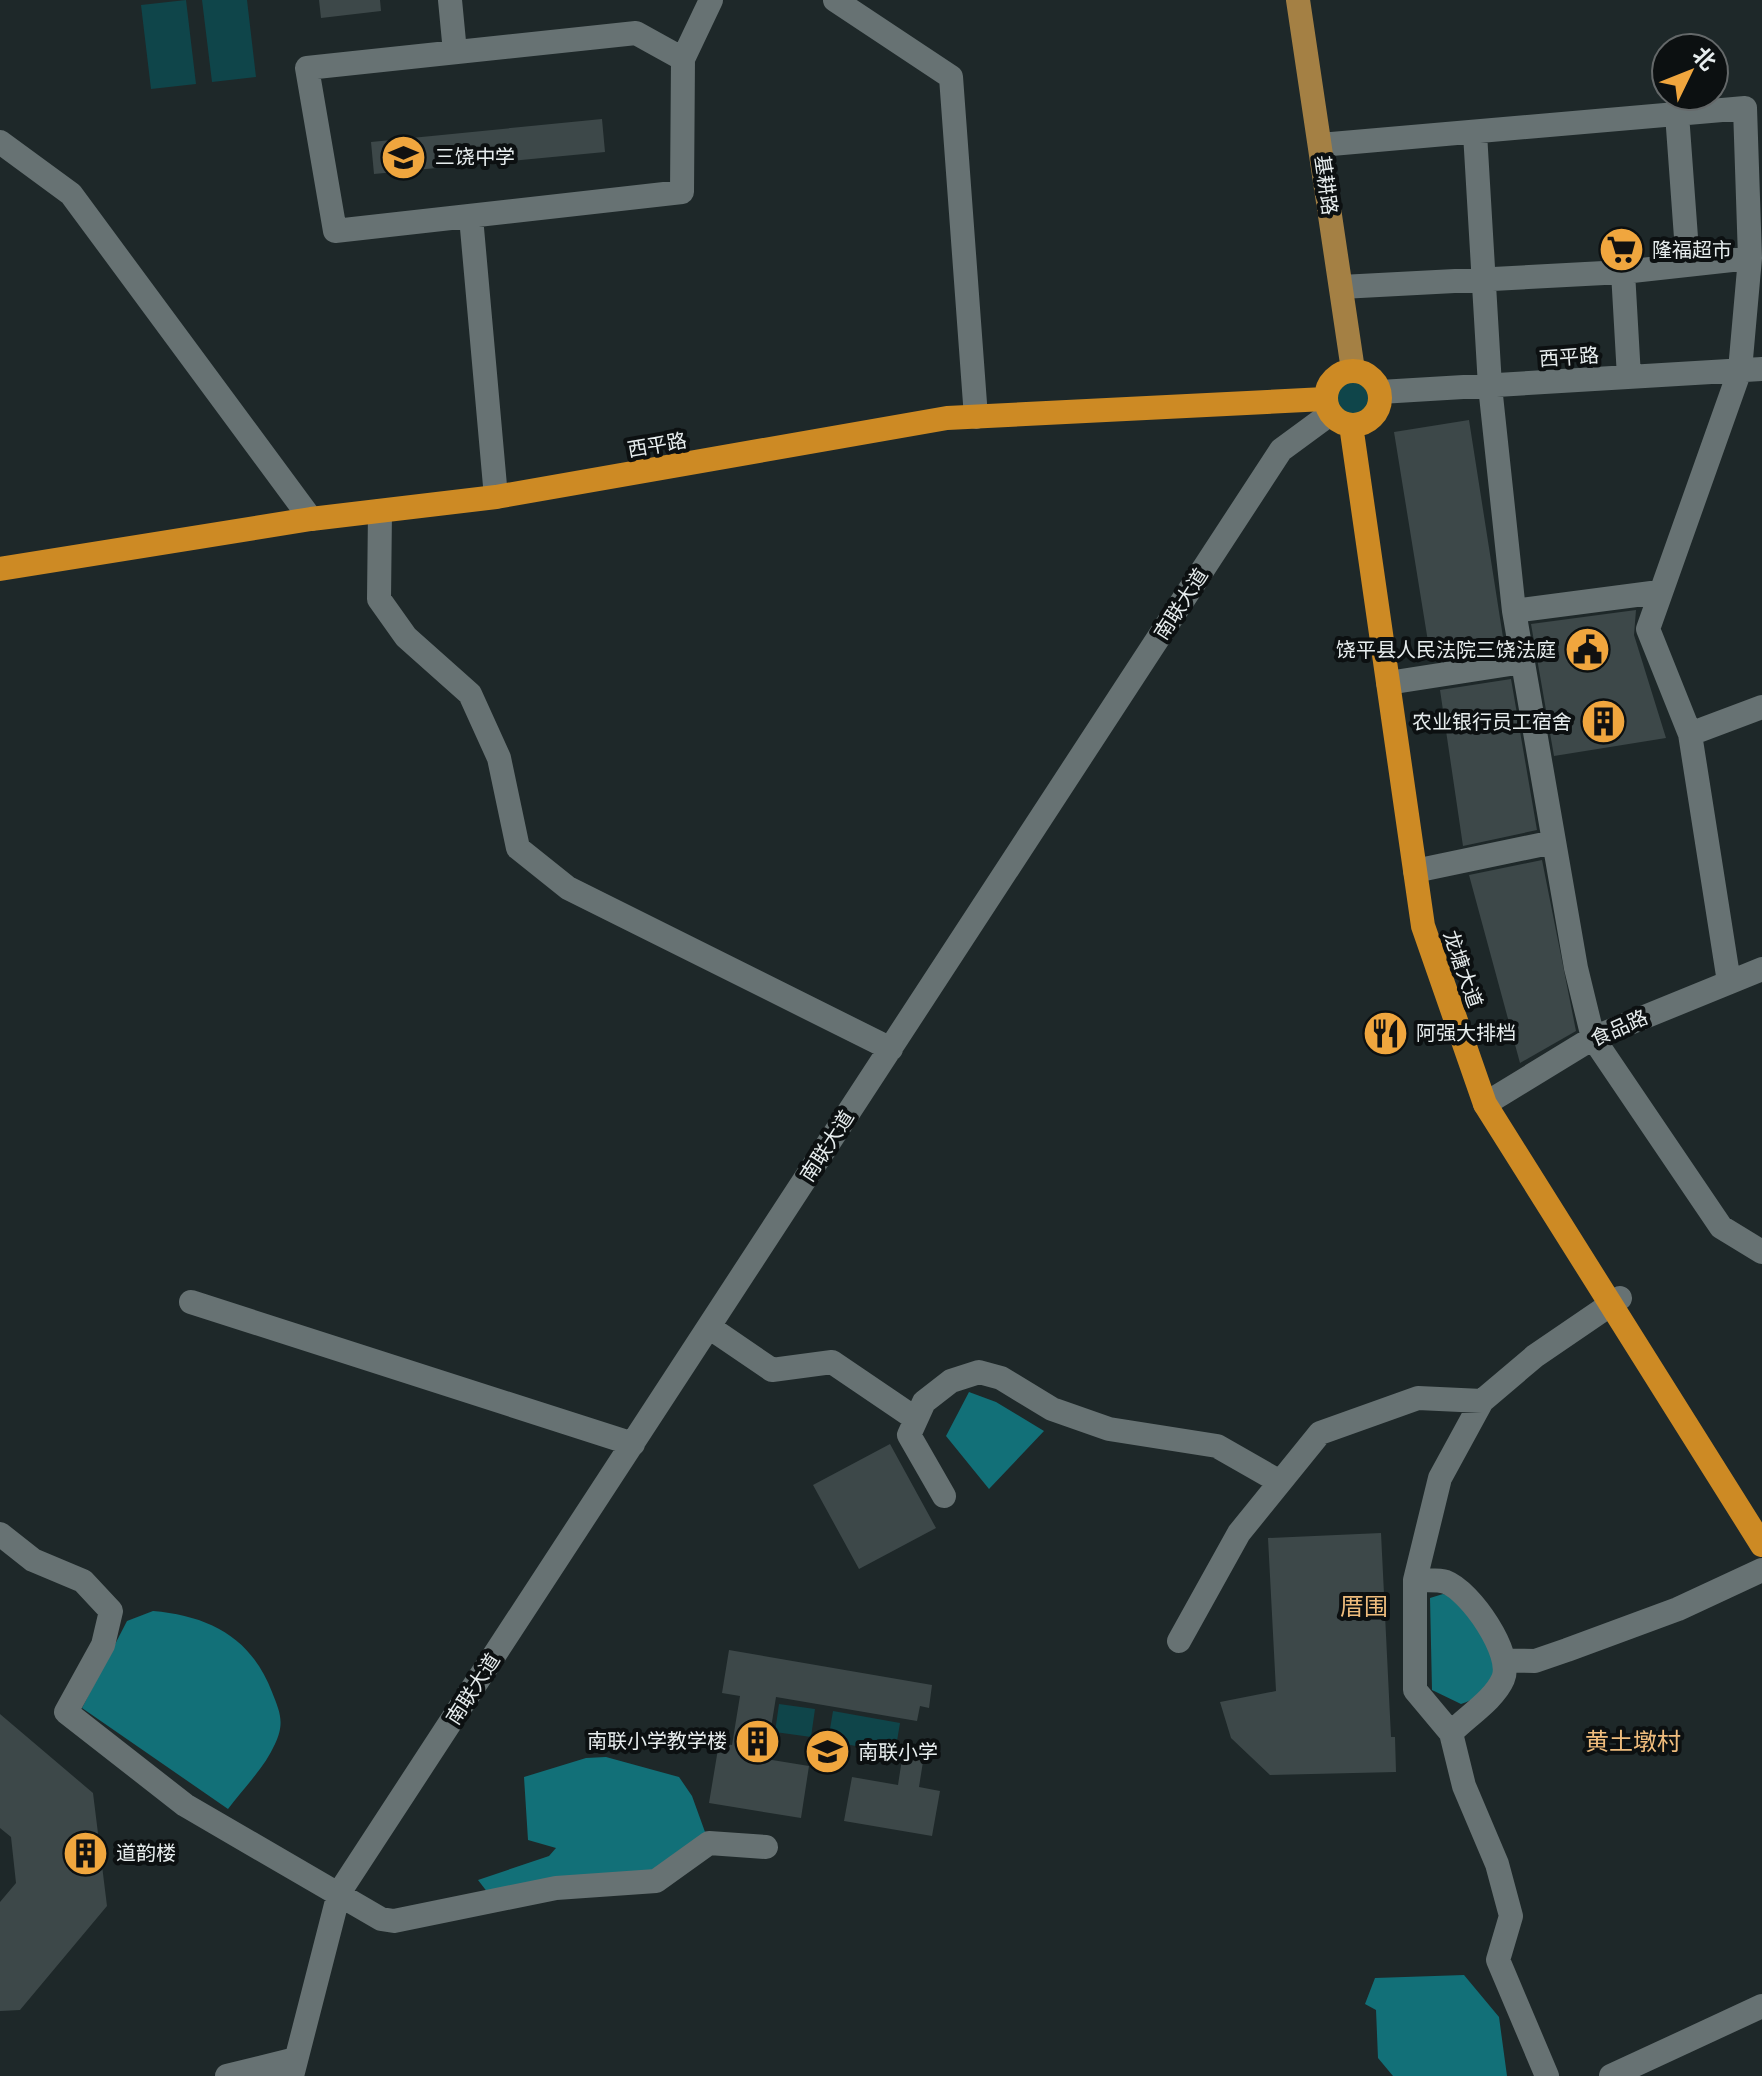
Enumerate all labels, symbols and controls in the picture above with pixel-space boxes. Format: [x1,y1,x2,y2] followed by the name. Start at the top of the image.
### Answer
[1650,32,1730,112] north arrow
[1686,41,1722,77] text: 北
[380,133,428,181] school or university icon: 三饶中学
[435,144,515,170] place label: 三饶中学
[1309,153,1343,217] street label: 基耕路
[1597,226,1645,274] supermarket icon: 隆福超市
[1652,237,1732,263] place label: 隆福超市
[1538,342,1600,372] street label: 西平路
[625,427,689,463] street label: 西平路
[1148,563,1214,645] street label: 南联大道
[1563,626,1611,674] public building icon: 饶平县人民法院三饶法庭
[1336,637,1556,663] place label: 饶平县人民法院三饶法庭
[1579,698,1627,746] building icon: 农业银行员工宿舍
[1412,709,1572,735] place label: 农业银行员工宿舍
[1438,927,1488,1011] street label: 龙塘大道
[1586,1004,1652,1052] street label: 食品路
[1361,1009,1409,1057] restaurant icon: 阿强大排档
[1416,1020,1516,1046] place label: 阿强大排档
[794,1105,860,1187] street label: 南联大道
[1340,1591,1388,1622] district label: 厝围
[440,1648,506,1730] street label: 南联大道
[734,1717,782,1765] building icon: 南联小学教学楼
[1585,1726,1681,1757] district label: 黄土墩村
[587,1728,727,1754] place label: 南联小学教学楼
[803,1728,851,1776] school or university icon: 南联小学
[858,1739,938,1765] place label: 南联小学
[61,1829,109,1877] building icon: 道韵楼
[116,1840,176,1866] place label: 道韵楼

